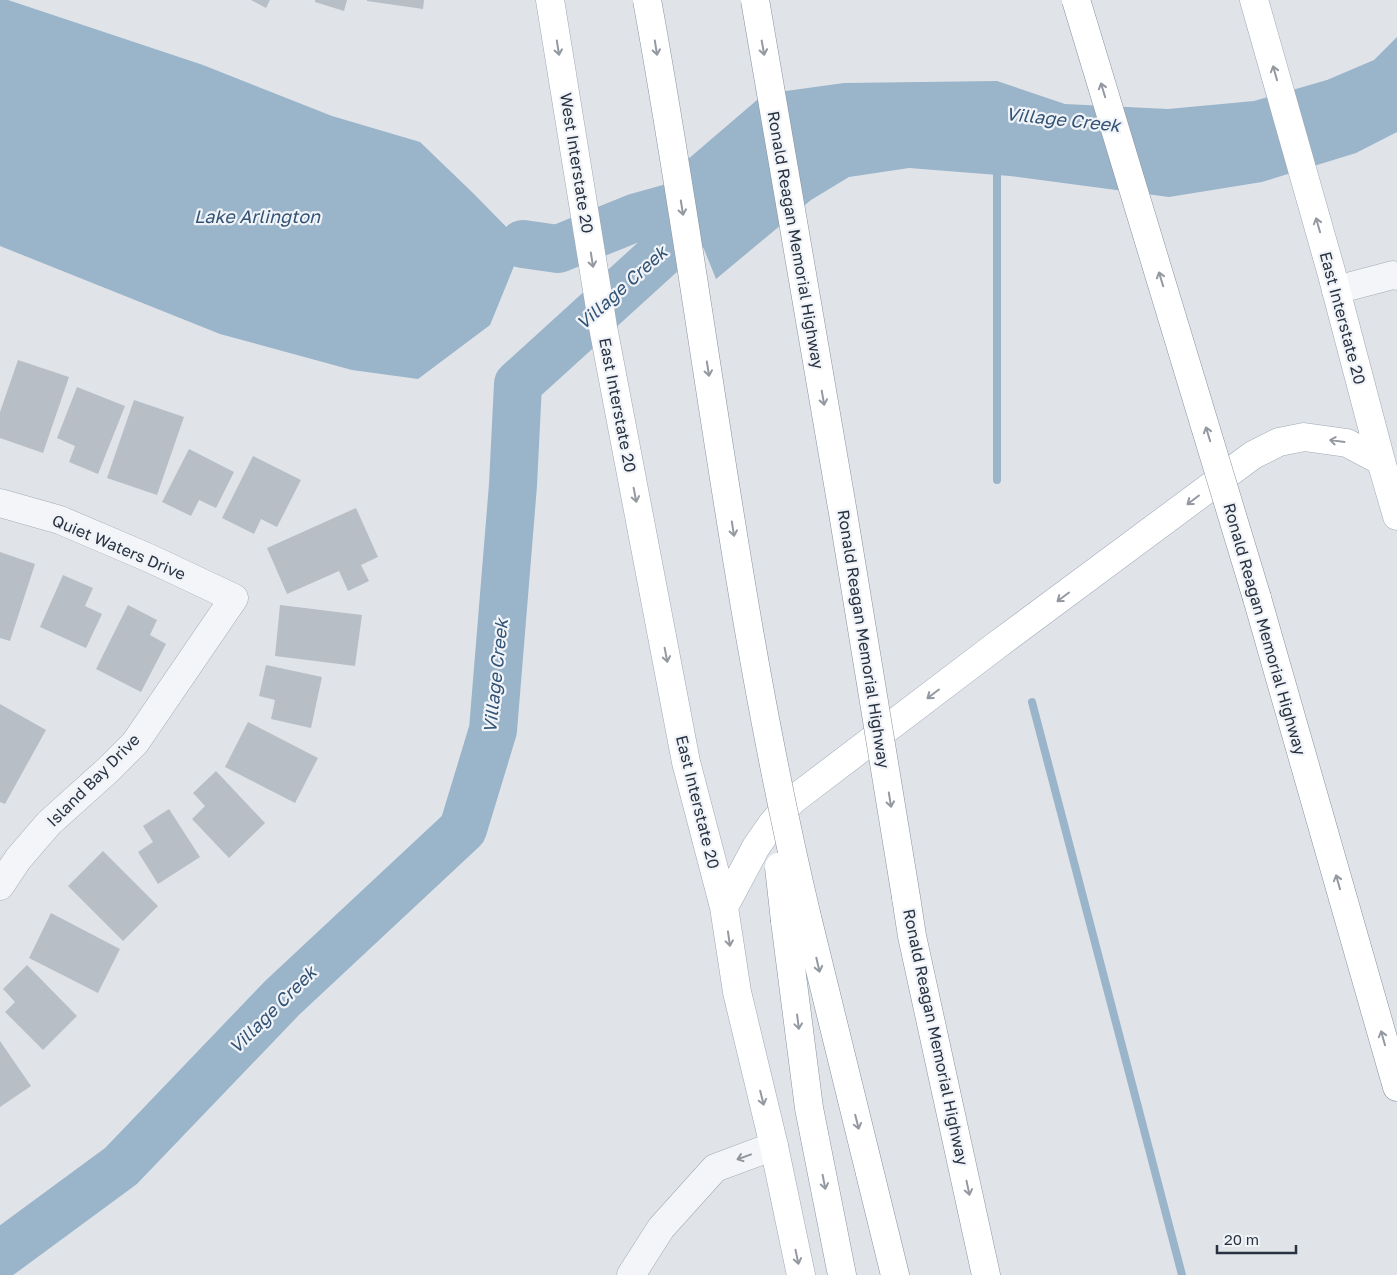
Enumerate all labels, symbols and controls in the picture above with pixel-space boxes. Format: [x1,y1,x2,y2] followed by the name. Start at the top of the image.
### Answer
[553,40,563,56] one-way arrow
[651,40,661,56] one-way arrow
[759,40,769,56] one-way arrow
[1269,66,1279,82] one-way arrow
[1098,82,1108,98] one-way arrow
[556,91,598,235] street label: West Interstate 20
[1005,102,1123,136] water label: Village Creek
[763,109,829,371] street label: Ronald Reagan Memorial Highway
[677,200,687,216] one-way arrow
[194,205,321,227] water label: Lake Arlington
[1313,217,1322,233] one-way arrow
[571,239,673,334] water label: Village Creek
[1316,249,1370,387] street label: East Interstate 20
[588,252,598,268] one-way arrow
[1155,271,1165,287] one-way arrow
[595,336,641,474] street label: East Interstate 20
[703,360,713,376] one-way arrow
[819,390,829,406] one-way arrow
[1202,427,1212,443] one-way arrow
[1329,436,1345,446] one-way arrow
[631,487,641,503] one-way arrow
[1187,494,1200,505] one-way arrow
[1219,501,1311,757] street label: Ronald Reagan Memorial Highway
[834,508,894,770] street label: Ronald Reagan Memorial Highway
[49,510,189,584] street label: Quiet Waters Drive
[728,521,738,537] one-way arrow
[1057,591,1070,602] one-way arrow
[478,616,512,734] water label: Village Creek
[661,646,671,662] one-way arrow
[926,689,940,699] one-way arrow
[42,729,144,831] street label: Island Bay Drive
[672,733,724,871] street label: East Interstate 20
[886,792,896,808] one-way arrow
[1333,874,1343,890] one-way arrow
[899,907,973,1167] street label: Ronald Reagan Memorial Highway
[724,931,734,947] one-way arrow
[814,956,823,972] one-way arrow
[224,960,322,1058] water label: Village Creek
[793,1013,803,1029] one-way arrow
[1377,1030,1387,1046] one-way arrow
[758,1090,767,1106] one-way arrow
[853,1114,863,1130] one-way arrow
[737,1153,752,1162] one-way arrow
[820,1174,829,1190] one-way arrow
[964,1180,973,1196] one-way arrow
[1217,1222,1296,1254] scale bar
[1224,1230,1259,1248] text: 20 m
[793,1249,802,1265] one-way arrow

